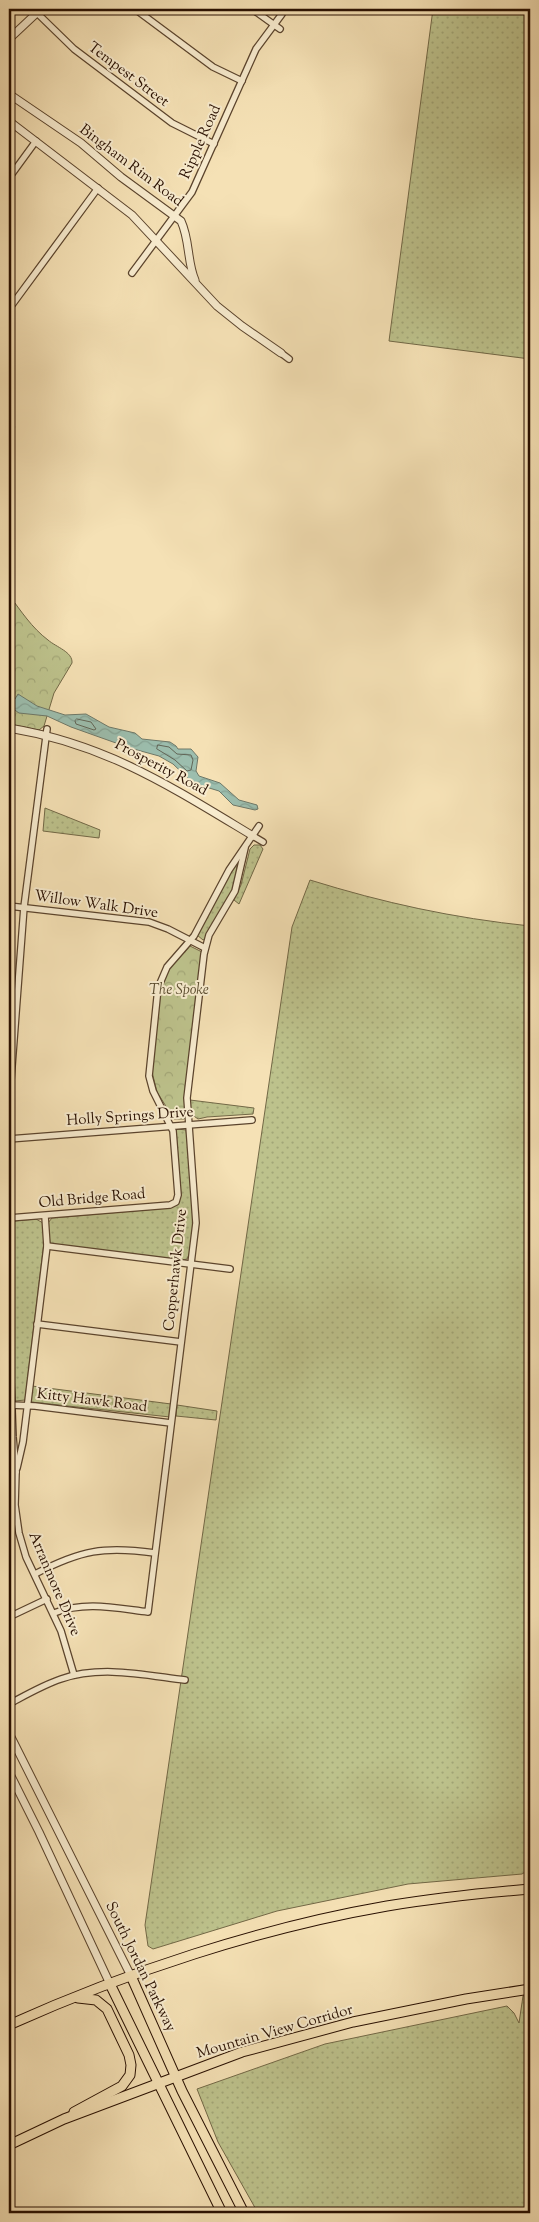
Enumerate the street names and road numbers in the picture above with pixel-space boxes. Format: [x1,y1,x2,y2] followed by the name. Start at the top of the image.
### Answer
[83,38,173,112] street label: Tempest Street
[175,101,227,183] street label: Ripple Road
[75,120,188,212] street label: Bingham Rim Road
[111,735,212,802] street label: Prosperity Road
[33,886,159,924] street label: Willow Walk Drive
[66,1102,194,1132] street label: Holly Springs Drive
[38,1184,147,1214] street label: Old Bridge Road
[159,1208,193,1332] street label: Copperhawk Drive
[36,1384,149,1418] street label: Kitty Hawk Road
[23,1529,85,1639] street label: Arranmore Drive
[99,1898,181,2036] street label: South Jordan Parkway
[194,2000,356,2064] street label: Mountain View Corridor

